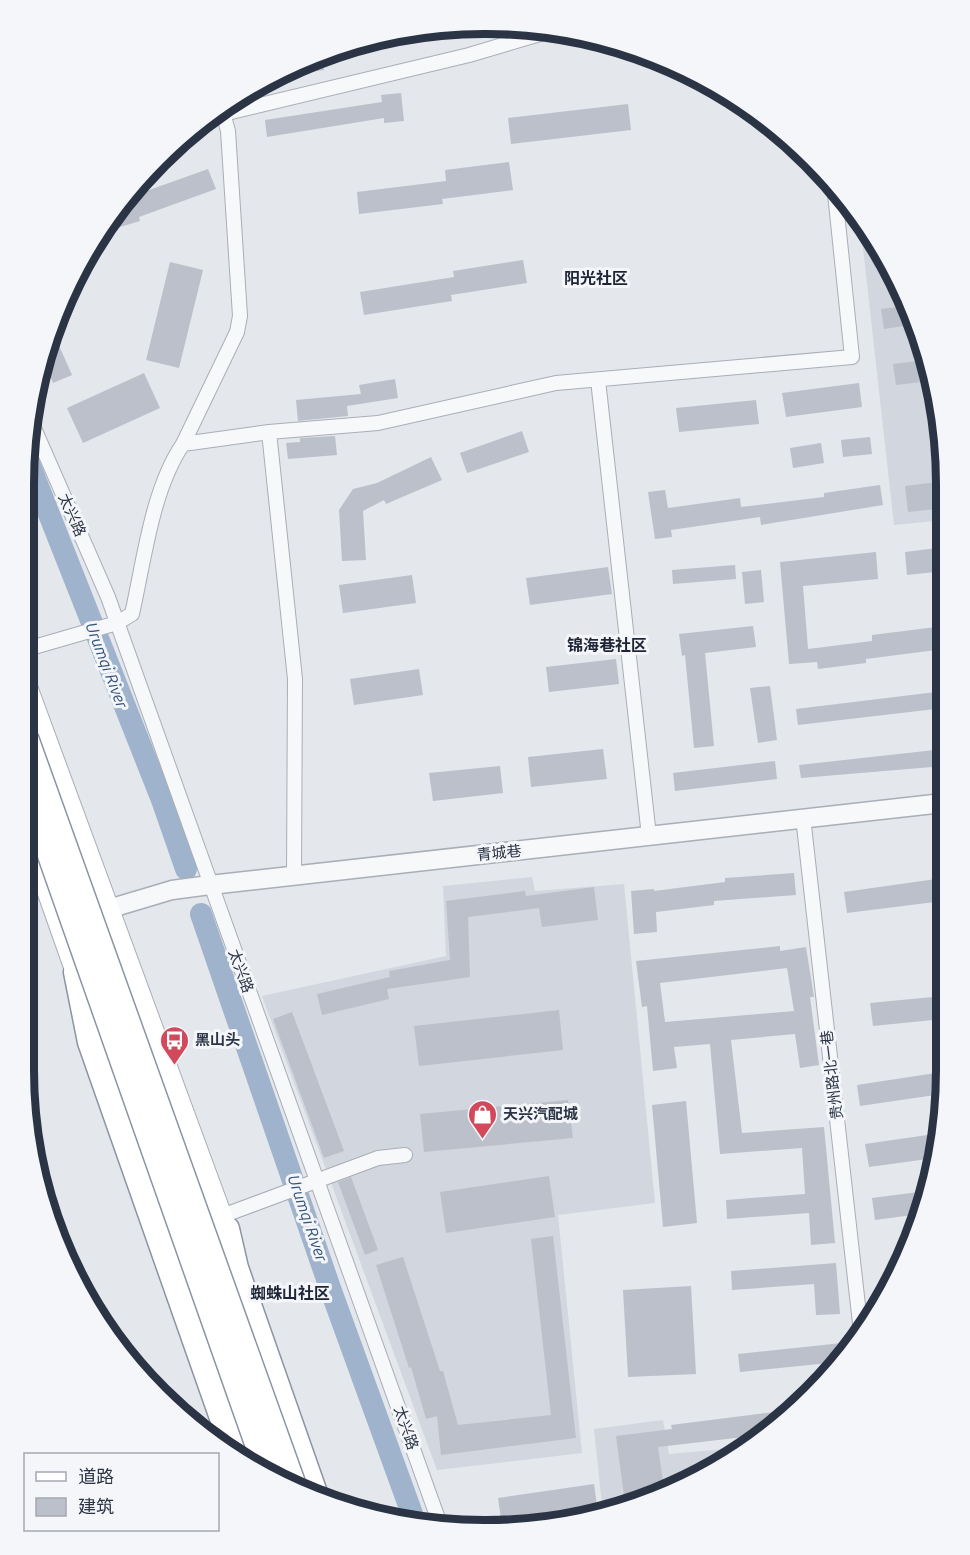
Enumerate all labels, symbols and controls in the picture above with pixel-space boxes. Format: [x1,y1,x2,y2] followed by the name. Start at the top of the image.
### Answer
[564,269,628,287] district label: 阳光社区
[56,491,89,539] street label: 太兴路
[82,619,132,711] water label: Urumqi River
[567,636,647,654] district label: 锦海巷社区
[476,842,522,863] street label: 青城巷
[226,947,257,995] street label: 太兴路
[158,1024,190,1066] bus stop icon: 黑山头
[818,1029,845,1121] street label: 贵州路北一巷
[195,1031,240,1048] place label: 黑山头
[466,1098,498,1140] shop icon: 天兴汽配城
[503,1105,578,1122] place label: 天兴汽配城
[285,1172,332,1265] water label: Urumqi River
[250,1284,330,1302] district label: 蜘蛛山社区
[391,1404,422,1452] street label: 太兴路
[24,1453,219,1531] legend
[78,1466,114,1486] text: 道路
[78,1496,114,1516] text: 建筑

